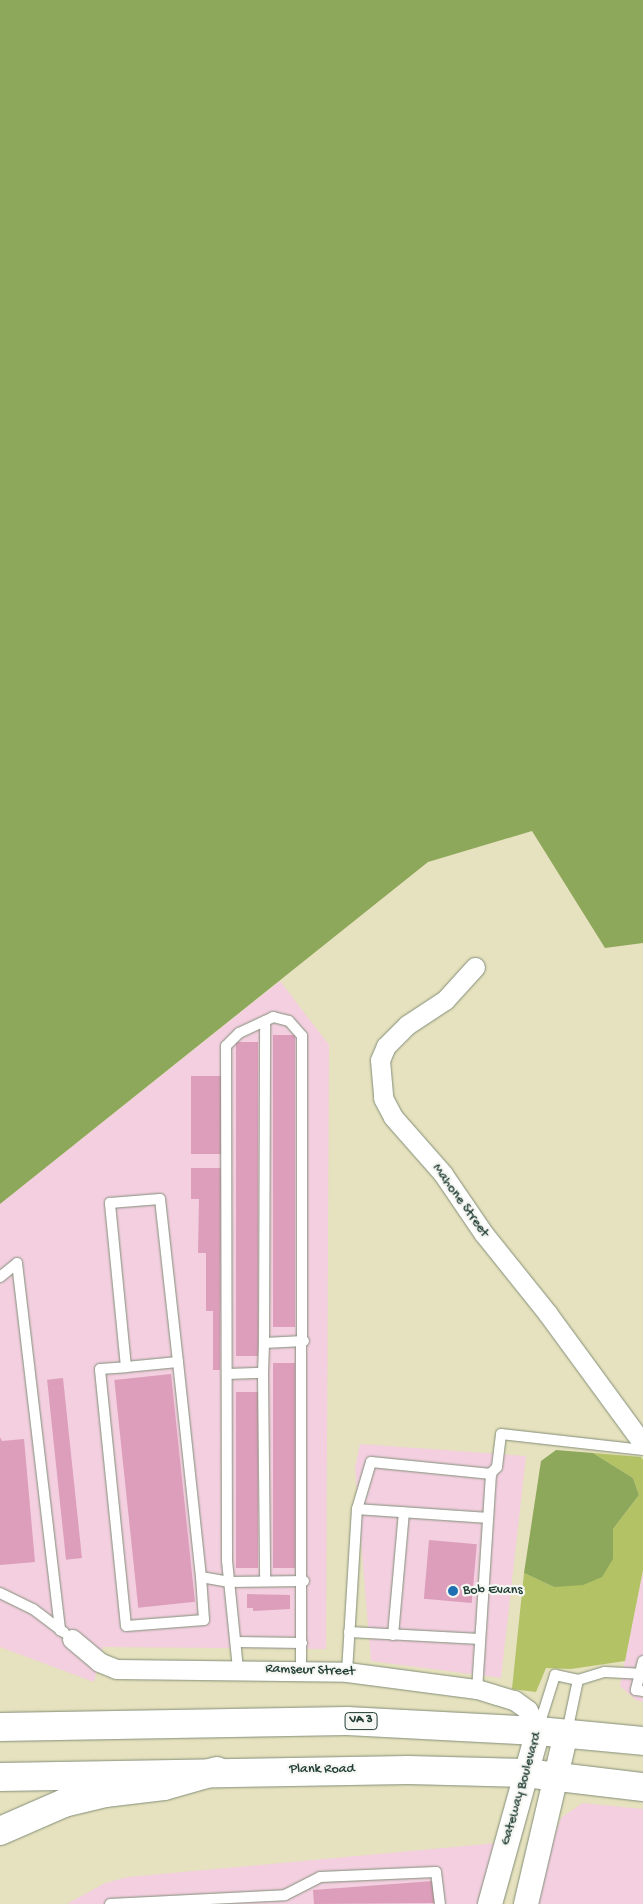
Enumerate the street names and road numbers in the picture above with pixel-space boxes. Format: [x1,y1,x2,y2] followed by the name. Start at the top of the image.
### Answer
[428,1161,492,1241] street label: Mahone Street
[265,1661,355,1681] street label: Ramseur Street
[344,1712,378,1730] road number: VA 3
[498,1731,546,1847] street label: Gateway Boulevard
[289,1762,355,1778] street label: Plank Road

